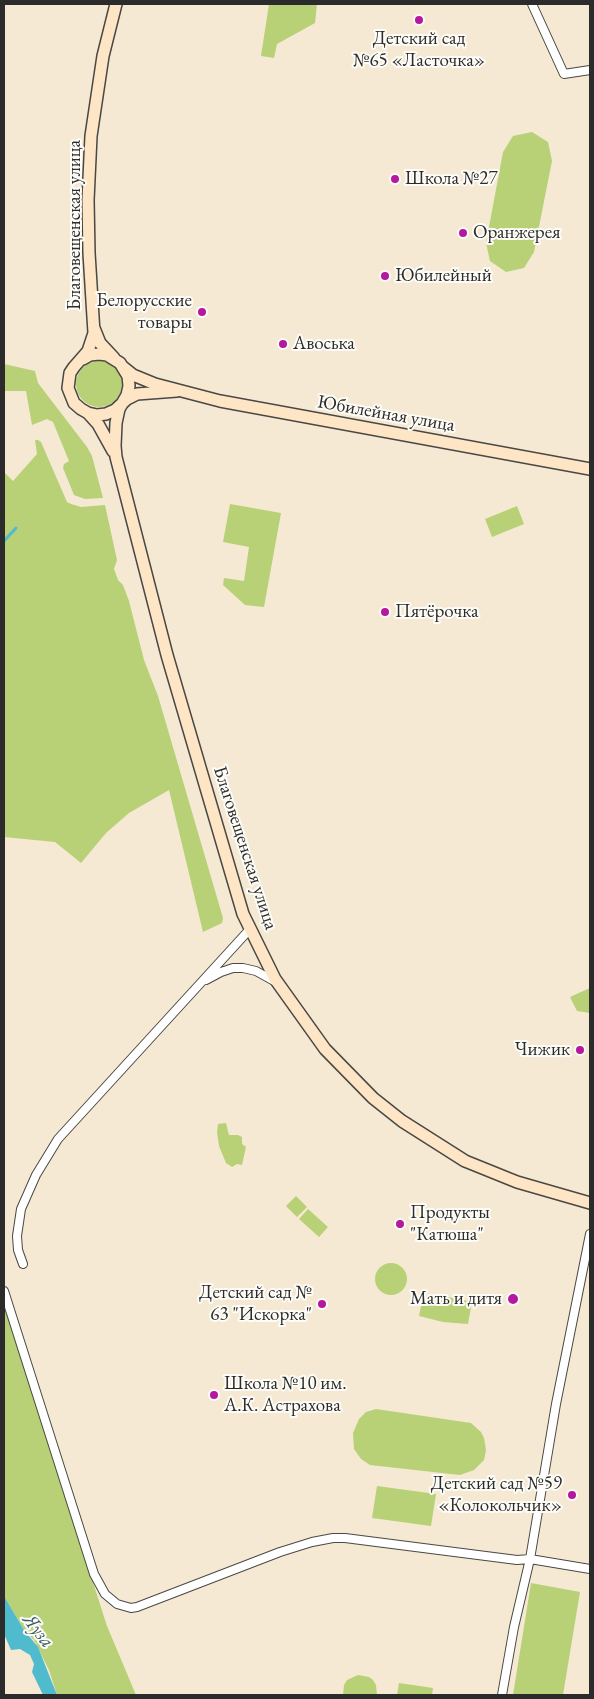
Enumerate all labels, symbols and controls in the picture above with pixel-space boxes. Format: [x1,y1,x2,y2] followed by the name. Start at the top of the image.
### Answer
[413,14,425,26] marker: Детский сад №65 «Ласточка»
[353,28,485,72] place label: Детский сад №65 «Ласточка»
[64,140,86,310] street label: Благовещенская улица
[405,168,498,190] place label: Школа №27
[389,173,401,185] marker: Школа №27
[473,222,561,244] place label: Оранжерея
[457,227,469,239] marker: Оранжерея
[395,265,492,287] place label: Юбилейный
[379,270,391,282] marker: Юбилейный
[96,290,192,334] place label: Белорусские товары
[196,306,208,318] marker: Белорусские товары
[293,333,355,355] place label: Авоська
[277,338,289,350] marker: Авоська
[315,391,457,437] street label: Юбилейная улица
[395,601,479,623] place label: Пятёрочка
[379,606,391,618] marker: Пятёрочка
[208,763,282,933] street label: Благовещенская улица
[515,1039,570,1061] place label: Чижик
[574,1044,586,1056] marker: Чижик
[410,1202,490,1246] place label: Продукты "Катюша"
[394,1218,406,1230] marker: Продукты "Катюша"
[199,1282,312,1326] place label: Детский сад № 63 "Искорка"
[410,1288,502,1310] place label: Мать и дитя
[506,1292,520,1306] marker: Мать и дитя
[316,1298,328,1310] marker: Детский сад № 63 "Искорка"
[224,1373,347,1417] place label: Школа №10 им. А.К. Астрахова
[208,1389,220,1401] marker: Школа №10 им. А.К. Астрахова
[431,1473,562,1517] place label: Детский сад №59 «Колокольчик»
[566,1489,578,1501] marker: Детский сад №59 «Колокольчик»
[17,1609,59,1653] water label: Яуза

